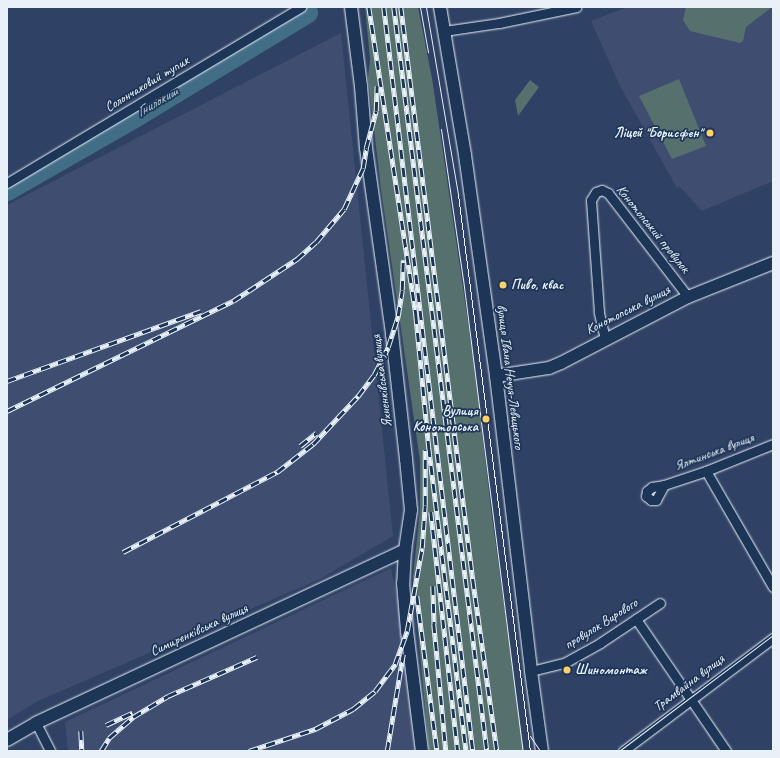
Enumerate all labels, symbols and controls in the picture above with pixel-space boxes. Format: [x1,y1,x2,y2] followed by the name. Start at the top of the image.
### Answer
[102,52,192,116] street label: Солончаковий тупик
[133,83,181,121] water label: Гнилокиш
[614,125,702,141] place label: Ліцей "Борисфен"
[705,128,715,138] marker: Ліцей "Борисфен"
[612,182,694,276] street label: Конотопський провулок
[511,277,563,293] place label: Пиво, квас
[498,280,508,290] marker: Пиво, квас
[583,281,673,339] street label: Конотопська вулиця
[493,303,527,451] street label: вулиця Івана Нечуя-Левицького
[368,333,396,429] street label: Яхненківська вулиця
[413,403,478,436] place label: Вулиця Конотопська
[481,414,491,424] marker: Вулиця Конотопська
[671,429,757,475] street label: Ялтинська вулиця
[561,595,641,653] street label: провулок Вирового
[147,600,251,660] street label: Симиренківська вулиця
[650,651,728,715] street label: Трамвайна вулиця
[575,662,647,678] place label: Шиномонтаж
[562,665,572,675] marker: Шиномонтаж

